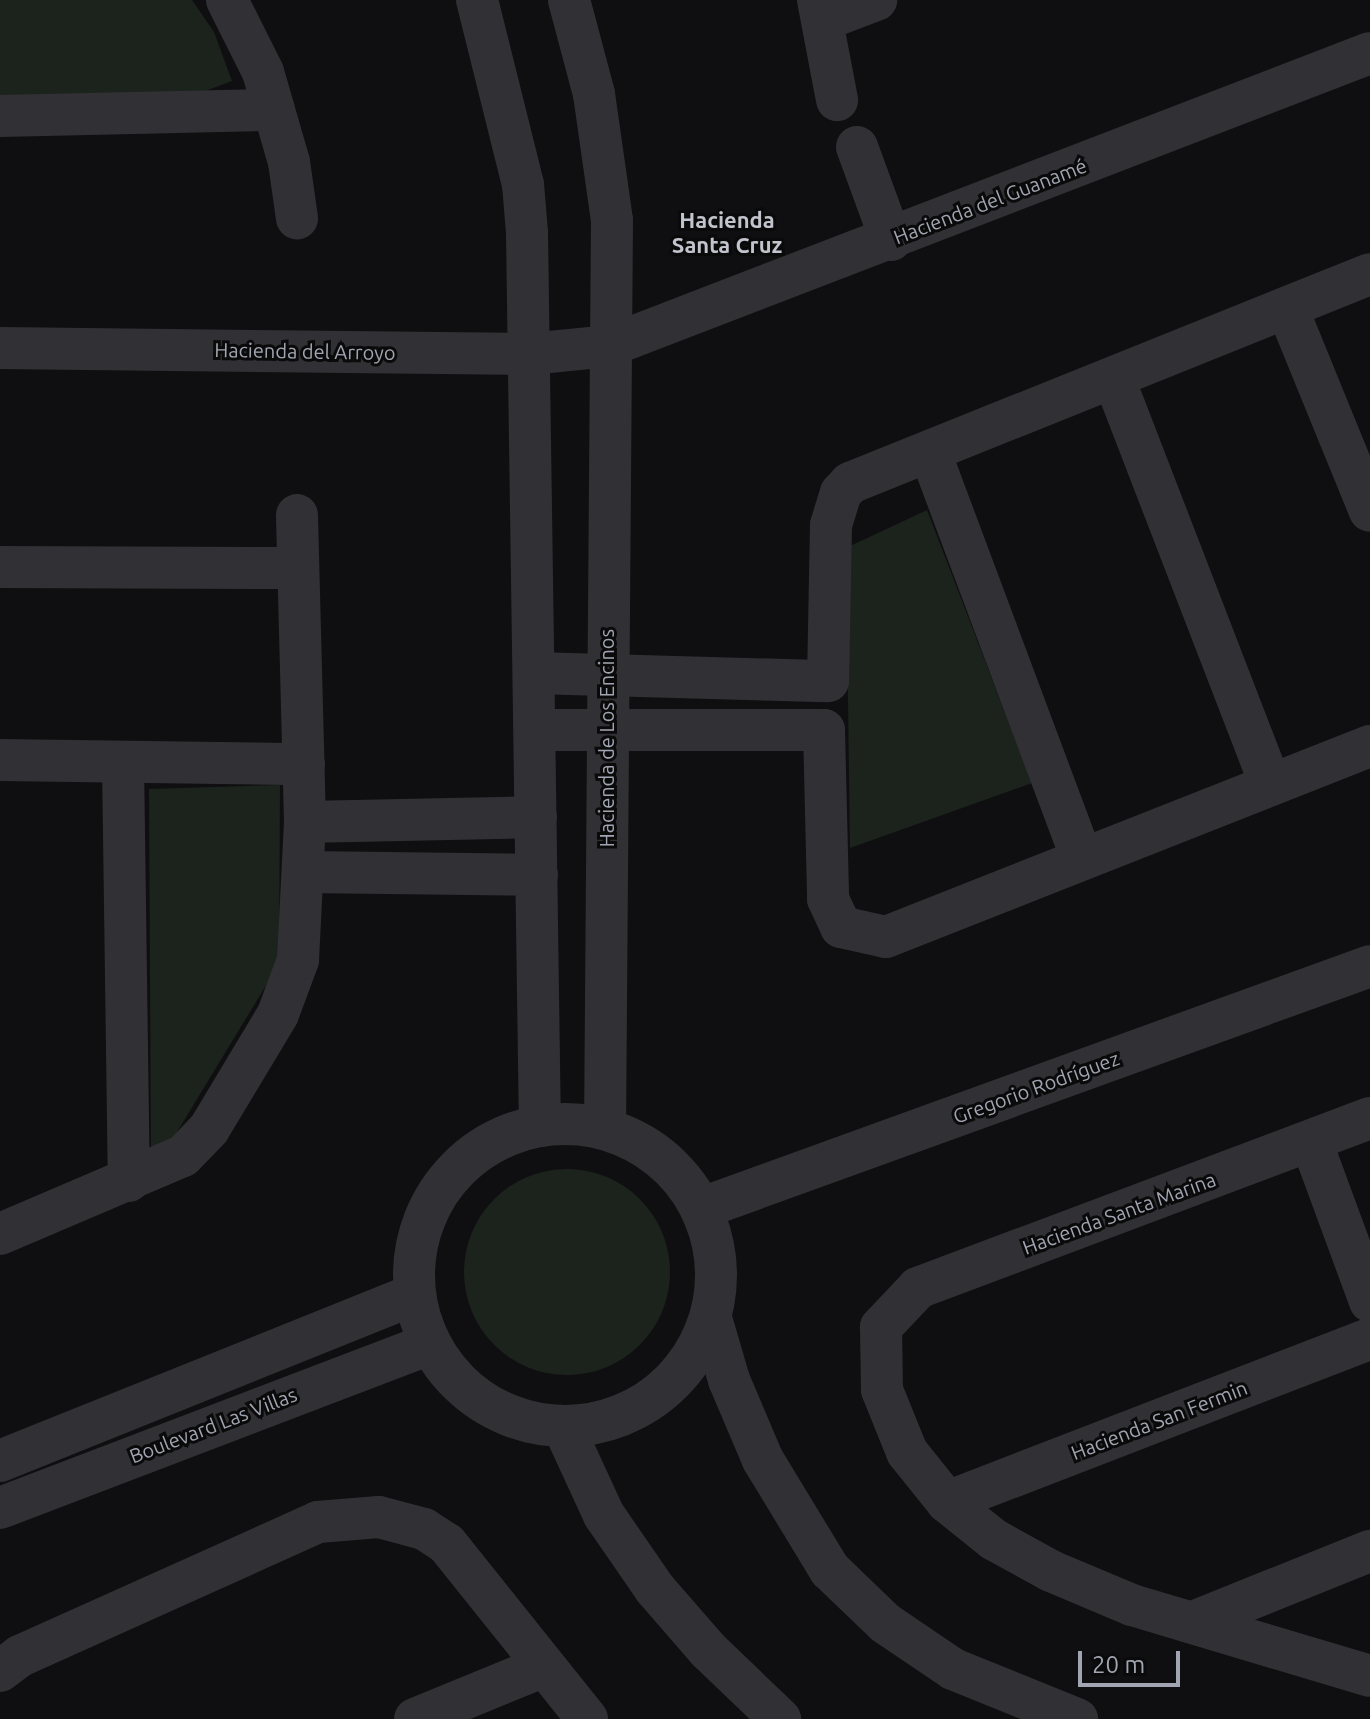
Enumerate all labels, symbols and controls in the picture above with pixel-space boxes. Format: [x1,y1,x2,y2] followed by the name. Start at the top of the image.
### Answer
[890,153,1090,249] street label: Hacienda del Guanamé
[672,206,782,258] district label: Hacienda Santa Cruz
[214,337,396,365] street label: Hacienda del Arroyo
[594,629,618,847] street label: Hacienda de Los Encinos
[950,1046,1122,1128] street label: Gregorio Rodríguez
[1019,1167,1219,1259] street label: Hacienda Santa Marina
[1067,1375,1251,1465] street label: Hacienda San Fermin
[126,1382,300,1468] street label: Boulevard Las Villas
[1082,1635,1184,1685] scale bar
[1092,1651,1145,1678] text: 20 m

